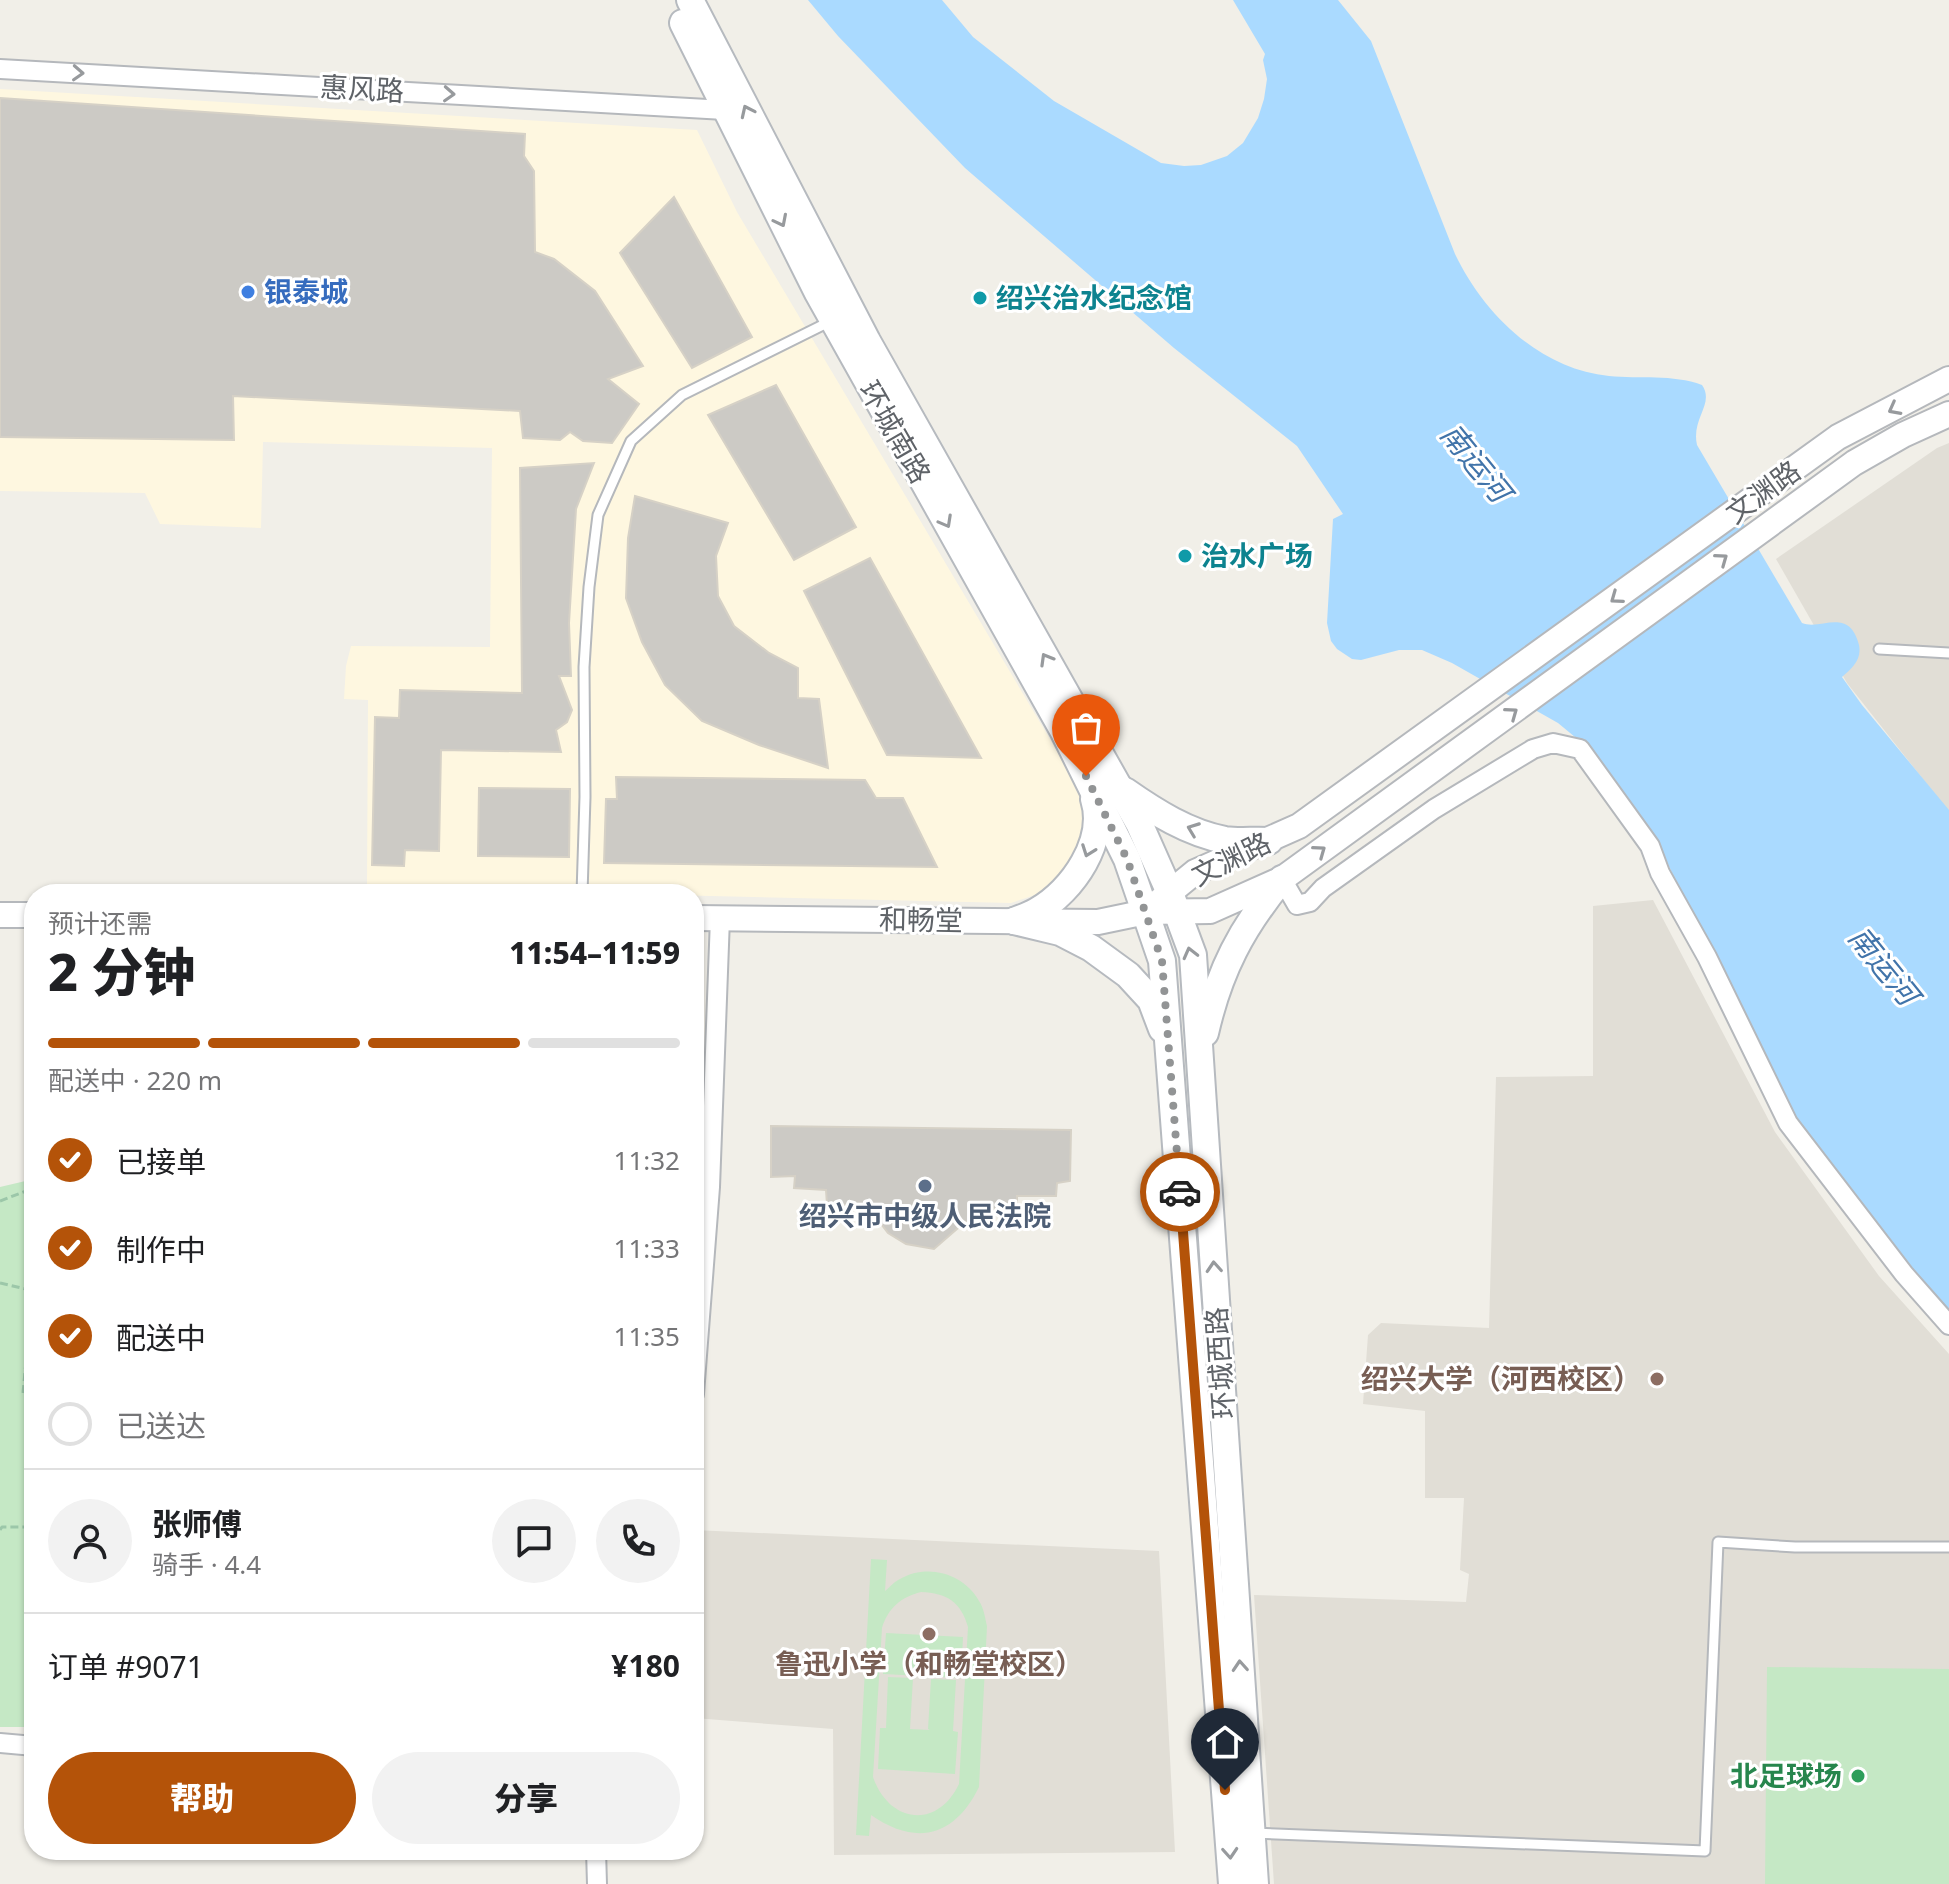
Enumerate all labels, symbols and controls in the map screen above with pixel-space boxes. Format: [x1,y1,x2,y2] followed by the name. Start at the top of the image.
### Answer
[72,64,85,81] one-way arrow
[319,67,405,109] street label: 惠风路
[443,85,456,102] one-way arrow
[741,105,757,119] one-way arrow
[771,212,787,227] one-way arrow
[264,272,348,310] place label: 银泰城
[996,278,1192,316] place label: 绍兴治水纪念馆
[239,283,257,301] marker: 银泰城
[971,289,989,307] marker: 绍兴治水纪念馆
[851,373,940,490] street label: 环城南路
[1887,399,1902,414] one-way arrow
[1432,414,1524,514] water label: 南运河
[1717,451,1808,531] street label: 文渊路
[936,513,952,528] one-way arrow
[1201,536,1313,574] place label: 治水广场
[1176,547,1194,565] marker: 治水广场
[1713,555,1728,569] one-way arrow
[1610,589,1625,603] one-way arrow
[1040,653,1056,668] one-way arrow
[1052,694,1120,776] pin
[1064,706,1108,750] icon: bag
[1503,708,1518,723] one-way arrow
[1187,822,1201,839] one-way arrow
[1184,823,1277,894] street label: 文渊路
[1082,843,1098,857] one-way arrow
[1312,846,1326,861] one-way arrow
[879,899,963,939] street label: 和畅堂
[48,905,152,941] text: 预计还需
[1840,917,1932,1017] water label: 南运河
[509,932,680,973] text: 11:54–11:59
[48,935,196,1006] text: 2 分钟
[1182,946,1199,960] one-way arrow
[48,1062,222,1098] text: 配送中 · 220 m
[48,1138,92,1182] icon: check
[116,1141,206,1182] text: 已接单
[614,1142,680,1178] text: 11:32
[1140,1152,1220,1232] courier
[1158,1170,1202,1214] icon: car
[916,1177,934,1195] marker: 绍兴市中级人民法院
[799,1196,1051,1234] place label: 绍兴市中级人民法院
[48,1226,92,1270] icon: check
[116,1229,206,1270] text: 制作中
[614,1230,680,1266] text: 11:33
[1205,1260,1222,1273] one-way arrow
[1196,1306,1242,1420] street label: 环城西路
[48,1314,92,1358] icon: check
[116,1317,206,1358] text: 配送中
[614,1318,680,1354] text: 11:35
[1361,1359,1641,1397] place label: 绍兴大学（河西校区）
[1648,1370,1666,1388] marker: 绍兴大学（河西校区）
[116,1405,206,1446] text: 已送达
[48,1499,132,1583] button: person
[492,1499,576,1583] button: chat
[596,1499,680,1583] button: phone
[152,1503,242,1544] text: 张师傅
[152,1546,261,1582] text: 骑手 · 4.4
[920,1625,938,1643] marker: 鲁迅小学（和畅堂校区）
[775,1644,1083,1682] place label: 鲁迅小学（和畅堂校区）
[611,1645,680,1686] text: ¥180
[48,1646,204,1687] text: 订单 #9071
[1232,1660,1249,1673] one-way arrow
[1191,1708,1259,1790] pin
[1203,1720,1247,1764] icon: home
[48,1752,356,1844] button: 帮助
[372,1752,680,1844] button: 分享
[1730,1756,1842,1794] place label: 北足球场
[1849,1767,1867,1785] marker: 北足球场
[1221,1847,1238,1860] one-way arrow

